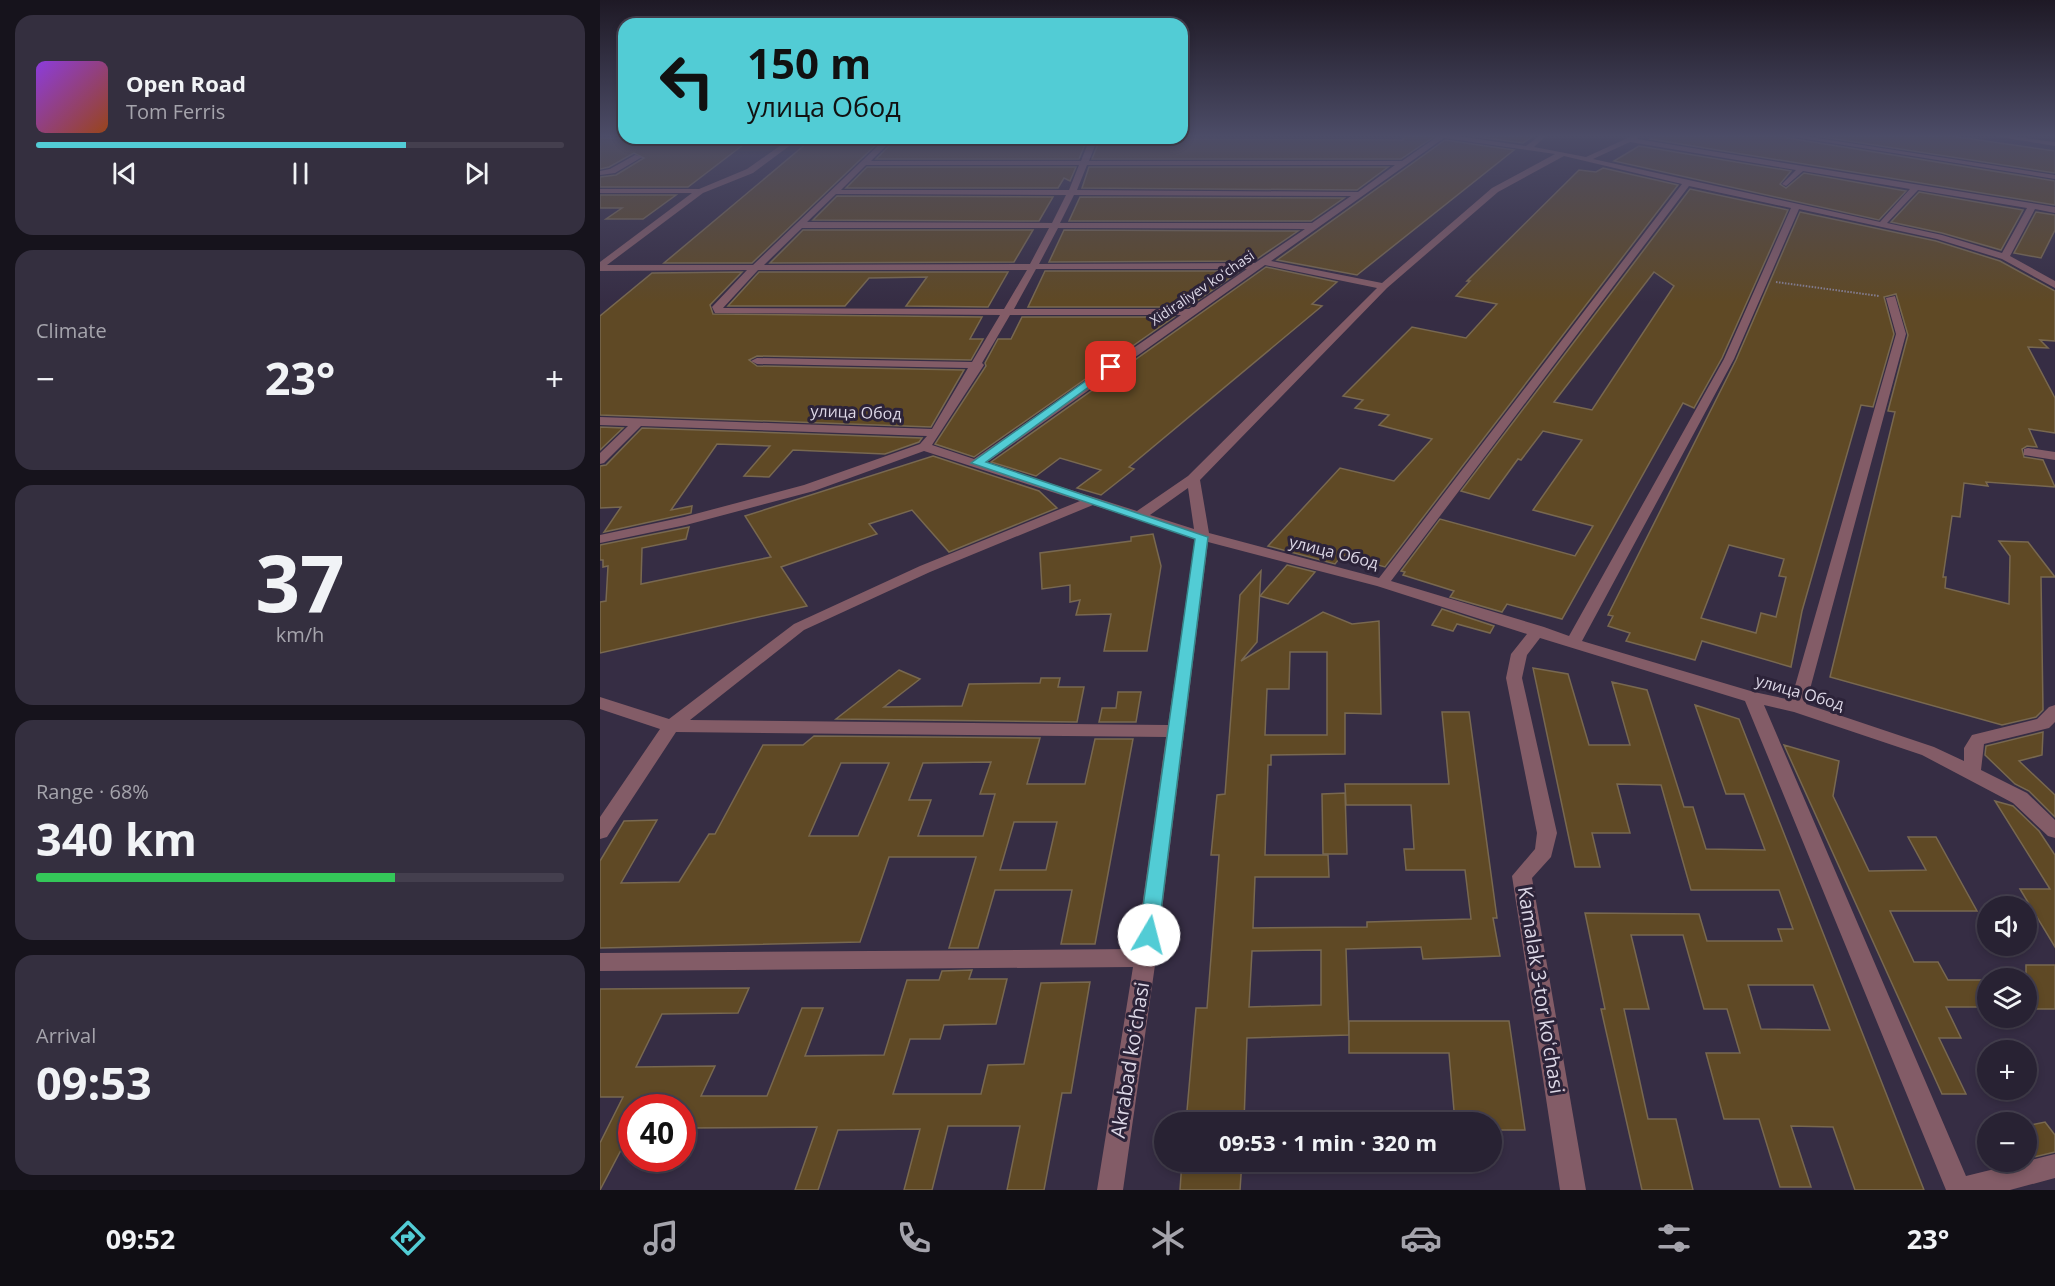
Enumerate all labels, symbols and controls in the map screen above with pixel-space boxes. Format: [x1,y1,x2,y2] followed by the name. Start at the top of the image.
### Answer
[747,34,871,91] text: 150 m
[648,42,726,120] icon: left
[126,68,246,98] text: Open Road
[747,88,901,125] text: улица Обод
[126,98,225,125] text: Tom Ferris
[108,157,141,190] icon: previous
[284,157,317,190] icon: pause
[460,157,493,190] icon: next
[1146,246,1258,330] street label: Xidiraliyev koʻchasi
[36,317,107,344] text: Climate
[1085,341,1136,392] pin
[265,347,335,408] text: 23°
[1094,350,1127,383] icon: arrive
[36,356,55,401] text: −
[545,356,564,401] text: +
[810,399,902,425] street label: улица Обод
[255,529,345,635] text: 37
[1287,530,1381,574] street label: улица Обод
[276,621,324,648] text: km/h
[1753,669,1847,715] street label: улица Обод
[36,778,149,805] text: Range · 68%
[36,808,197,869] text: 340 km
[1512,884,1571,1096] street label: Kamalak 3-tor koʻchasi
[1977,896,2037,1172] map controls
[1977,896,2037,956] button: sound
[1117,903,1181,967] position arrow
[1977,968,2037,1028] button: layers
[1104,980,1155,1140] street label: Akrabad koʻchasi
[36,1022,96,1049] text: Arrival
[1977,1040,2037,1100] button: +
[36,1052,152,1113] text: 09:53
[618,1094,696,1172] speed limit sign: 40
[1977,1112,2037,1172] button: −
[1219,1127,1437,1157] text: 09:53 · 1 min · 320 m
[387,1217,429,1259] icon: directions
[640,1217,682,1259] icon: music
[893,1217,935,1259] icon: phone
[1147,1217,1189,1259] icon: climate
[1400,1217,1442,1259] icon: car
[1653,1217,1695,1259] icon: filters
[106,1220,175,1257] text: 09:52
[1907,1220,1949,1257] text: 23°

